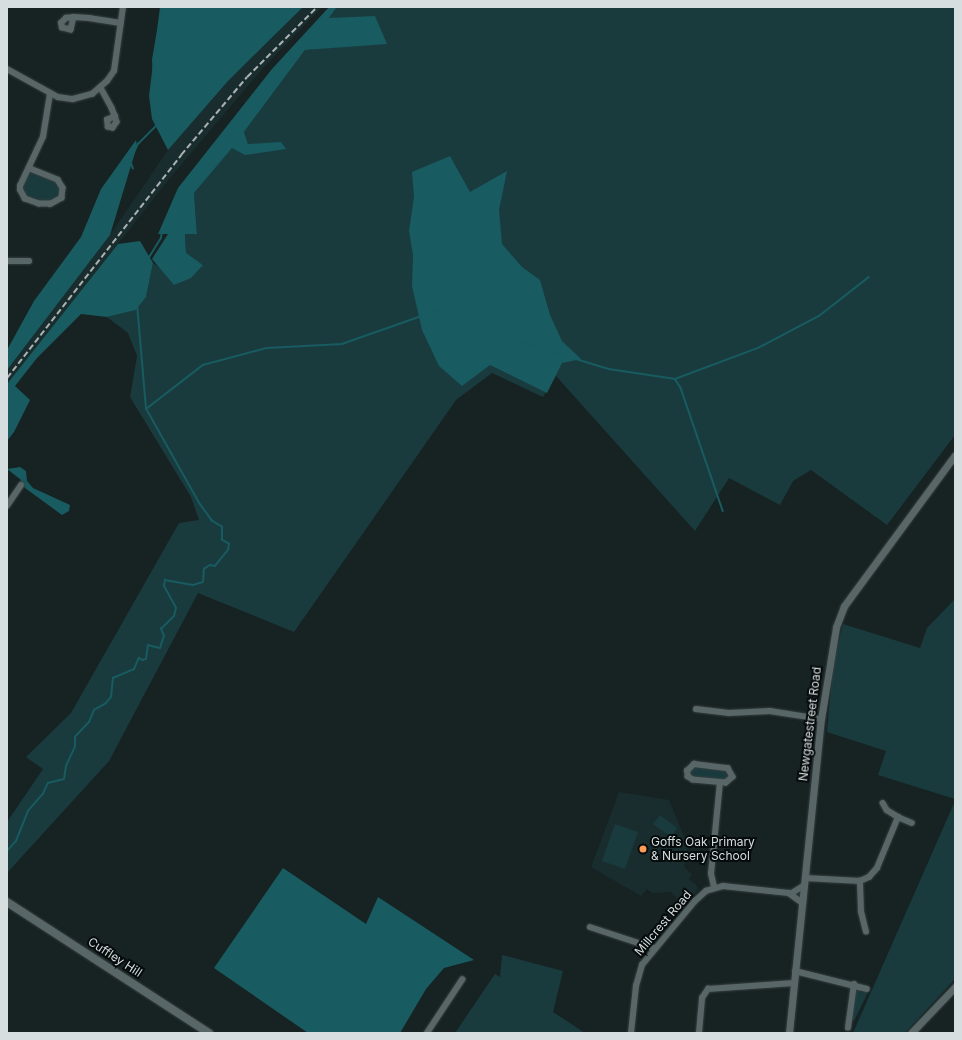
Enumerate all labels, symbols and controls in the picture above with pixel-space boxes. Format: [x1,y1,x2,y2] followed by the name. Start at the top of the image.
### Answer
[796,666,824,782] street label: Newgatestreet Road
[651,835,755,863] place label: Goffs Oak Primary & Nursery School
[638,844,648,854] marker: Goffs Oak Primary & Nursery School
[632,888,694,958] street label: Millcrest Road
[85,934,145,980] street label: Cuffley Hill

